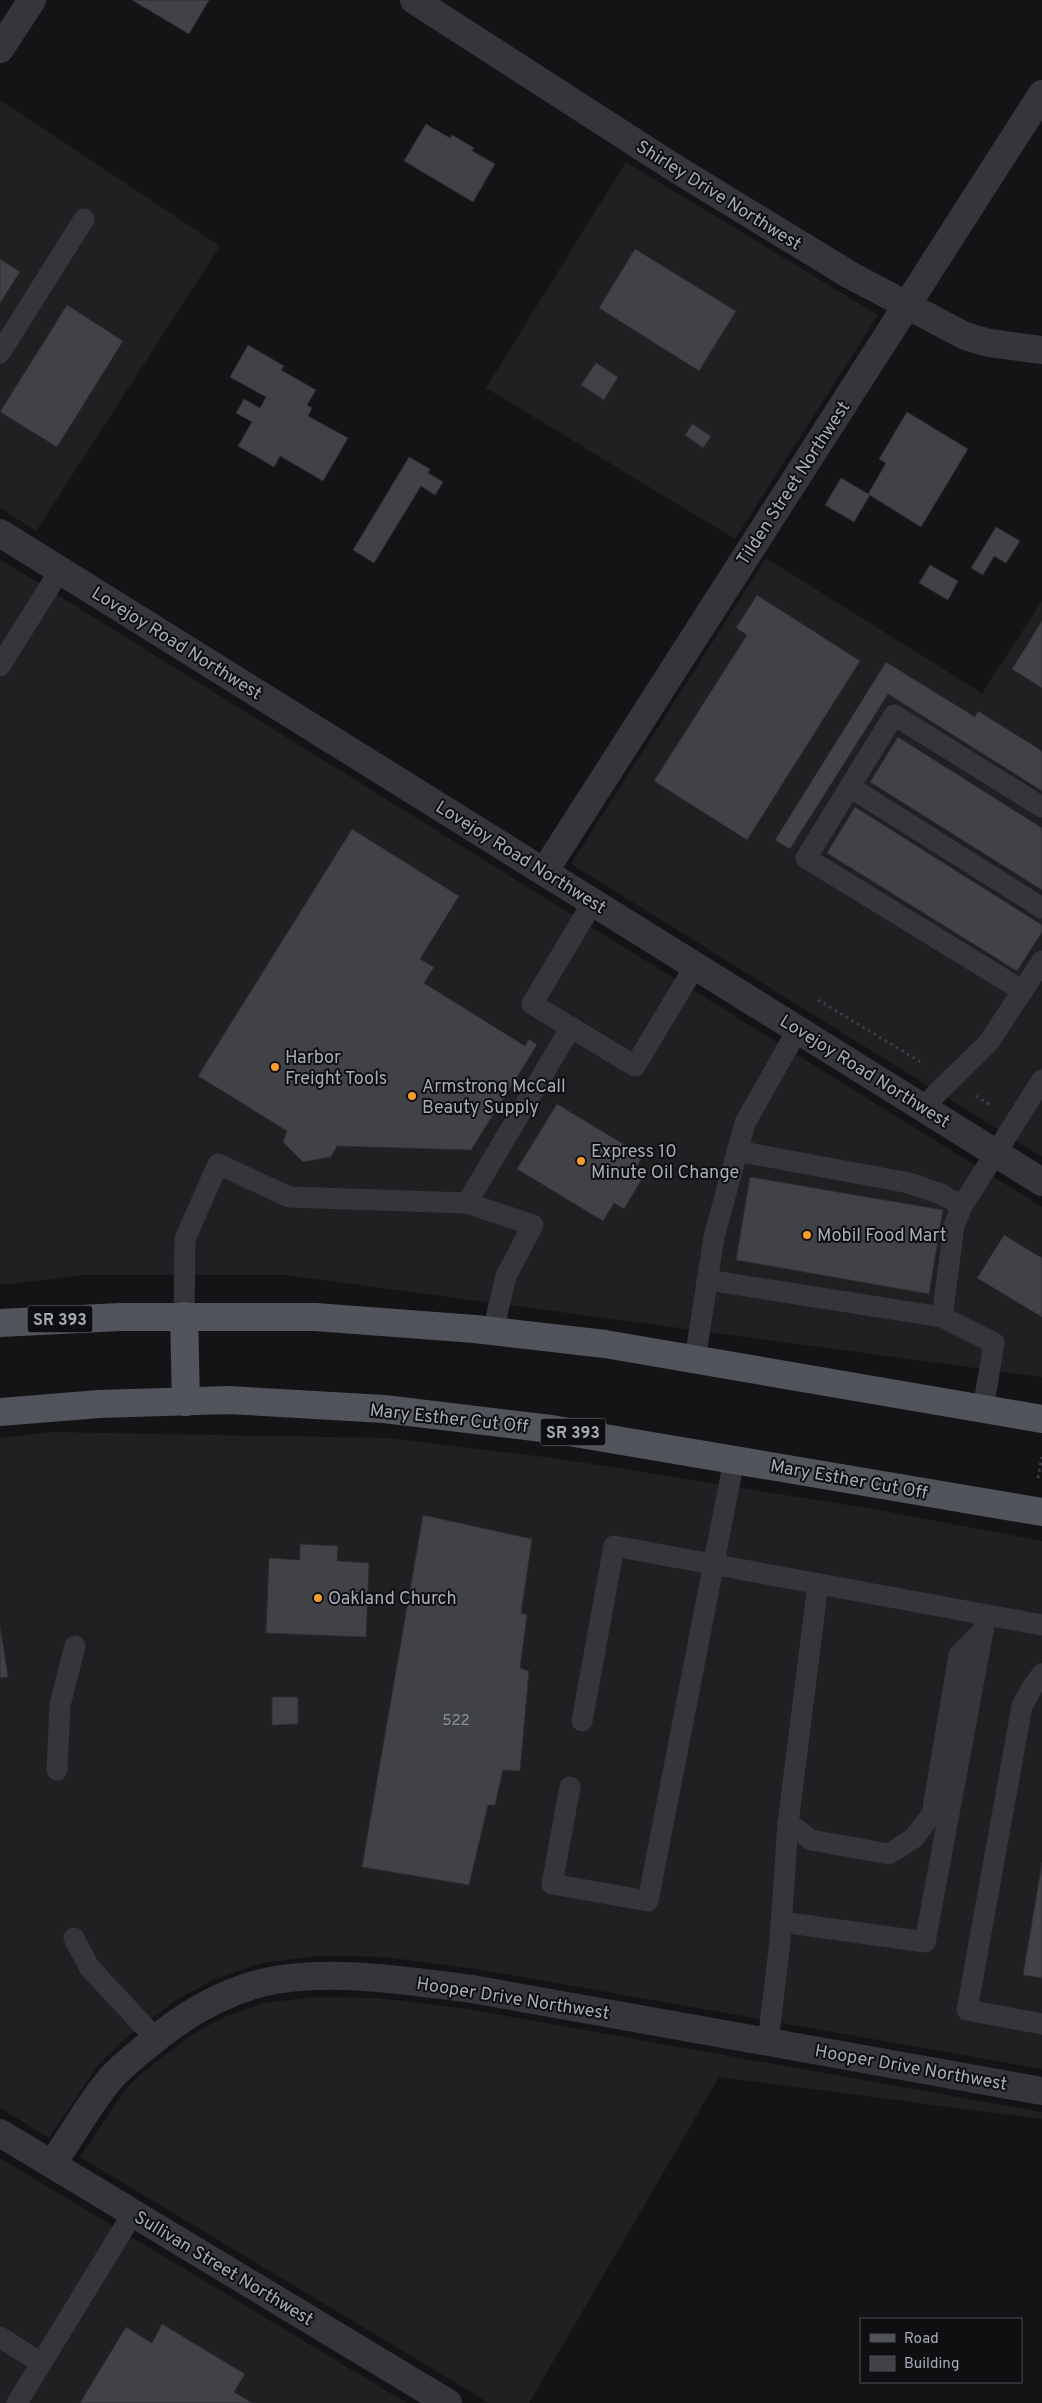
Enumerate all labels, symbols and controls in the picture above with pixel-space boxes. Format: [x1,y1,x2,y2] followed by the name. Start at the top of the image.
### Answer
[631,136,805,257] street label: Shirley Drive Northwest
[732,397,856,570] street label: Tilden Street Northwest
[87,582,266,706] street label: Lovejoy Road Northwest
[431,796,610,920] street label: Lovejoy Road Northwest
[775,1010,954,1134] street label: Lovejoy Road Northwest
[285,1047,387,1091] place label: Harbor Freight Tools
[269,1061,281,1073] marker: Harbor Freight Tools
[422,1076,566,1120] place label: Armstrong McCall Beauty Supply
[406,1090,418,1102] marker: Armstrong McCall Beauty Supply
[591,1141,739,1185] place label: Express 10 Minute Oil Change
[575,1155,587,1167] marker: Express 10 Minute Oil Change
[817,1225,947,1248] place label: Mobil Food Mart
[801,1229,813,1241] marker: Mobil Food Mart
[28,1306,92,1332] road number: SR 393
[368,1400,529,1439] street label: Mary Esther Cut Off
[540,1418,606,1445] road number: SR 393
[768,1455,929,1506] street label: Mary Esther Cut Off
[328,1588,457,1611] place label: Oakland Church
[312,1592,324,1604] marker: Oakland Church
[442,1712,470,1731] house number: 522
[415,1973,611,2026] street label: Hooper Drive Northwest
[813,2040,1009,2097] street label: Hooper Drive Northwest
[129,2207,317,2332] street label: Sullivan Street Northwest
[860,2318,1022,2383] legend
[904,2330,939,2349] text: Road
[904,2355,959,2374] text: Building

